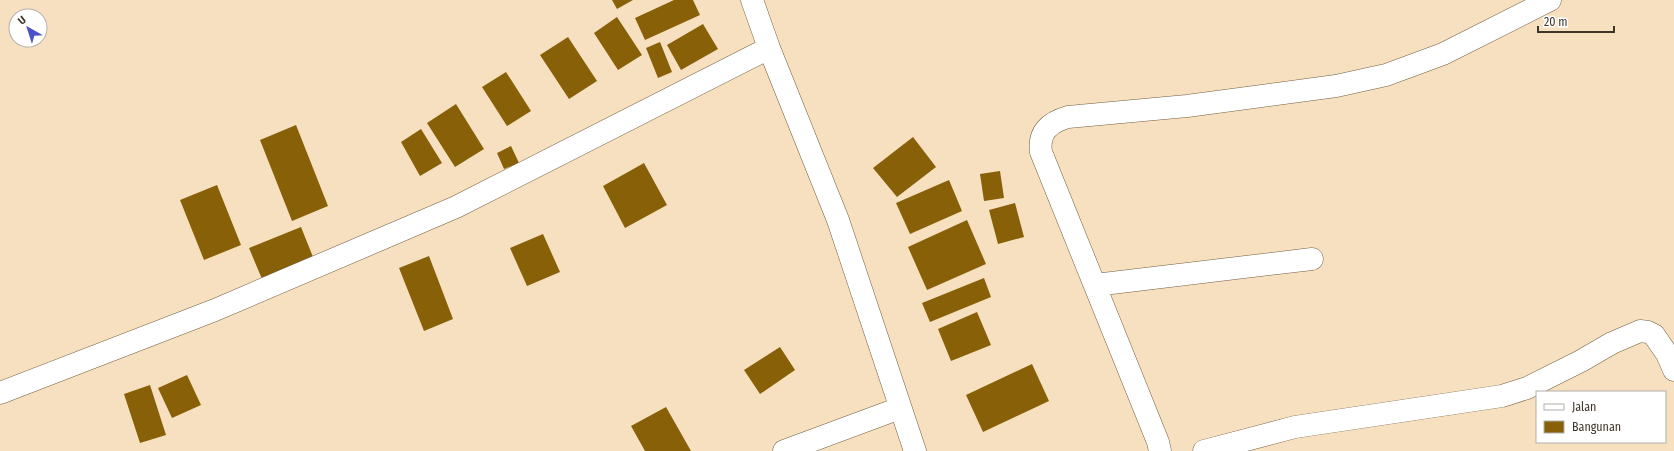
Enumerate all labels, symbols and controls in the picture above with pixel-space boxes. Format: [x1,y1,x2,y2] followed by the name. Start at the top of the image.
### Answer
[8,8,48,48] north arrow
[1538,8,1614,34] scale bar
[15,14,29,28] text: U
[1544,15,1568,29] text: 20 m
[1536,391,1666,443] legend
[1572,400,1596,414] text: Jalan
[1572,420,1621,434] text: Bangunan

